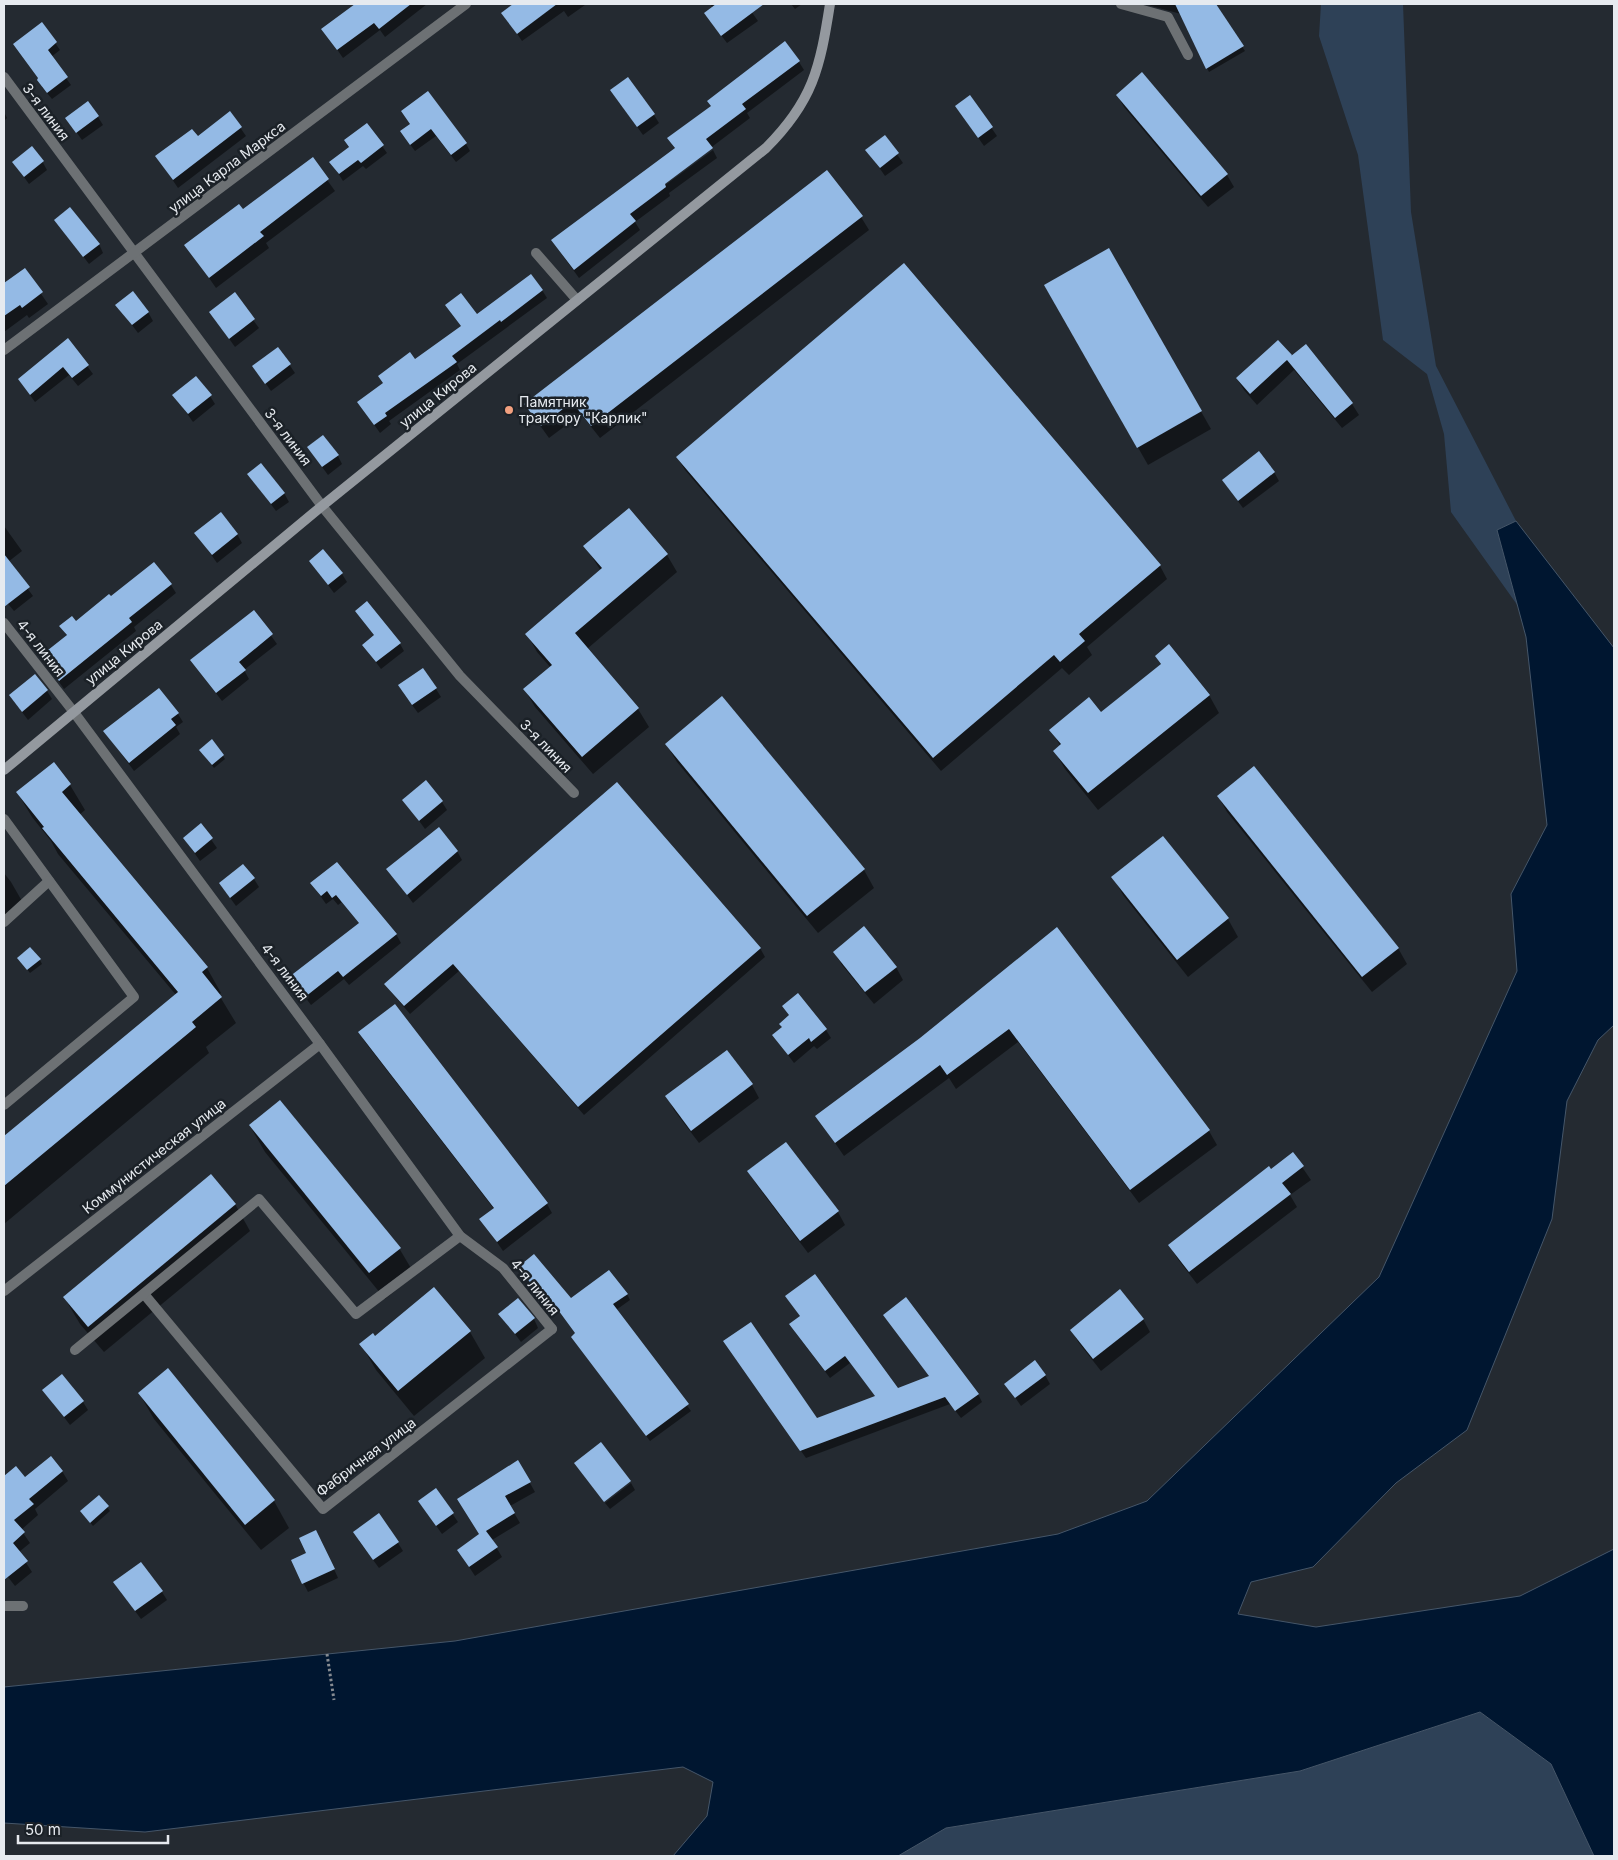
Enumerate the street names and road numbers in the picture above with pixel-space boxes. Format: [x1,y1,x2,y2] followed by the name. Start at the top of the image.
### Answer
[19,80,73,144] street label: 3-я линия
[165,117,288,216] street label: улица Карла Маркса
[396,358,480,431] street label: улица Кирова
[261,405,315,469] street label: 3-я линия
[82,615,166,688] street label: улица Кирова
[14,616,69,680] street label: 4-я линия
[517,715,576,776] street label: 3-я линия
[258,939,313,1004] street label: 4-я линия
[79,1094,229,1217] street label: Коммунистическая улица
[507,1255,563,1318] street label: 4-я линия
[313,1414,419,1500] street label: Фабричная улица

